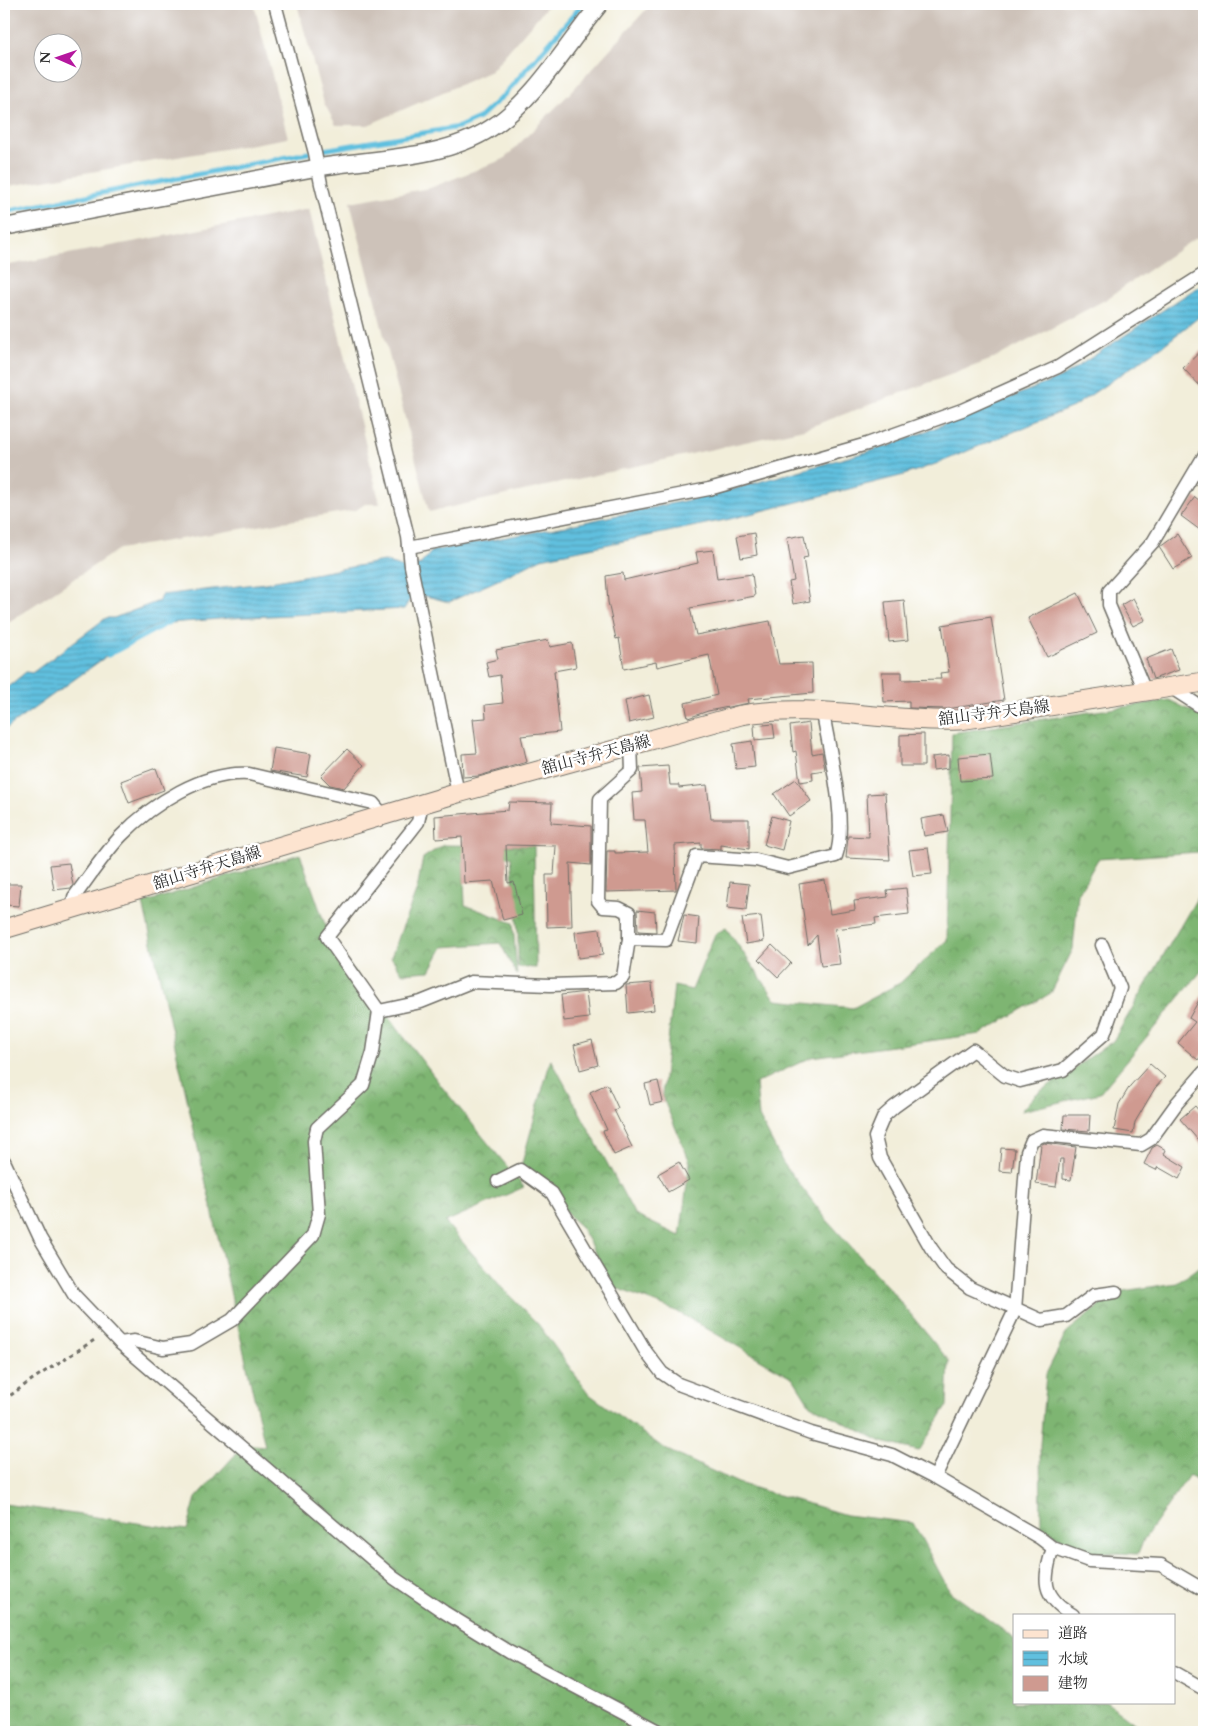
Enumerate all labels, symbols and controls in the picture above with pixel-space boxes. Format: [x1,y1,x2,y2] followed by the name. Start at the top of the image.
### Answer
[32,32,82,82] north arrow
[36,51,55,64] text: N
[937,695,1051,731] street label: 舘山寺弁天島線
[539,730,653,780] street label: 舘山寺弁天島線
[150,841,264,895] street label: 舘山寺弁天島線
[1013,1614,1176,1704] legend
[1058,1623,1088,1643] text: 道路
[1058,1649,1088,1669] text: 水域
[1058,1673,1088,1693] text: 建物

